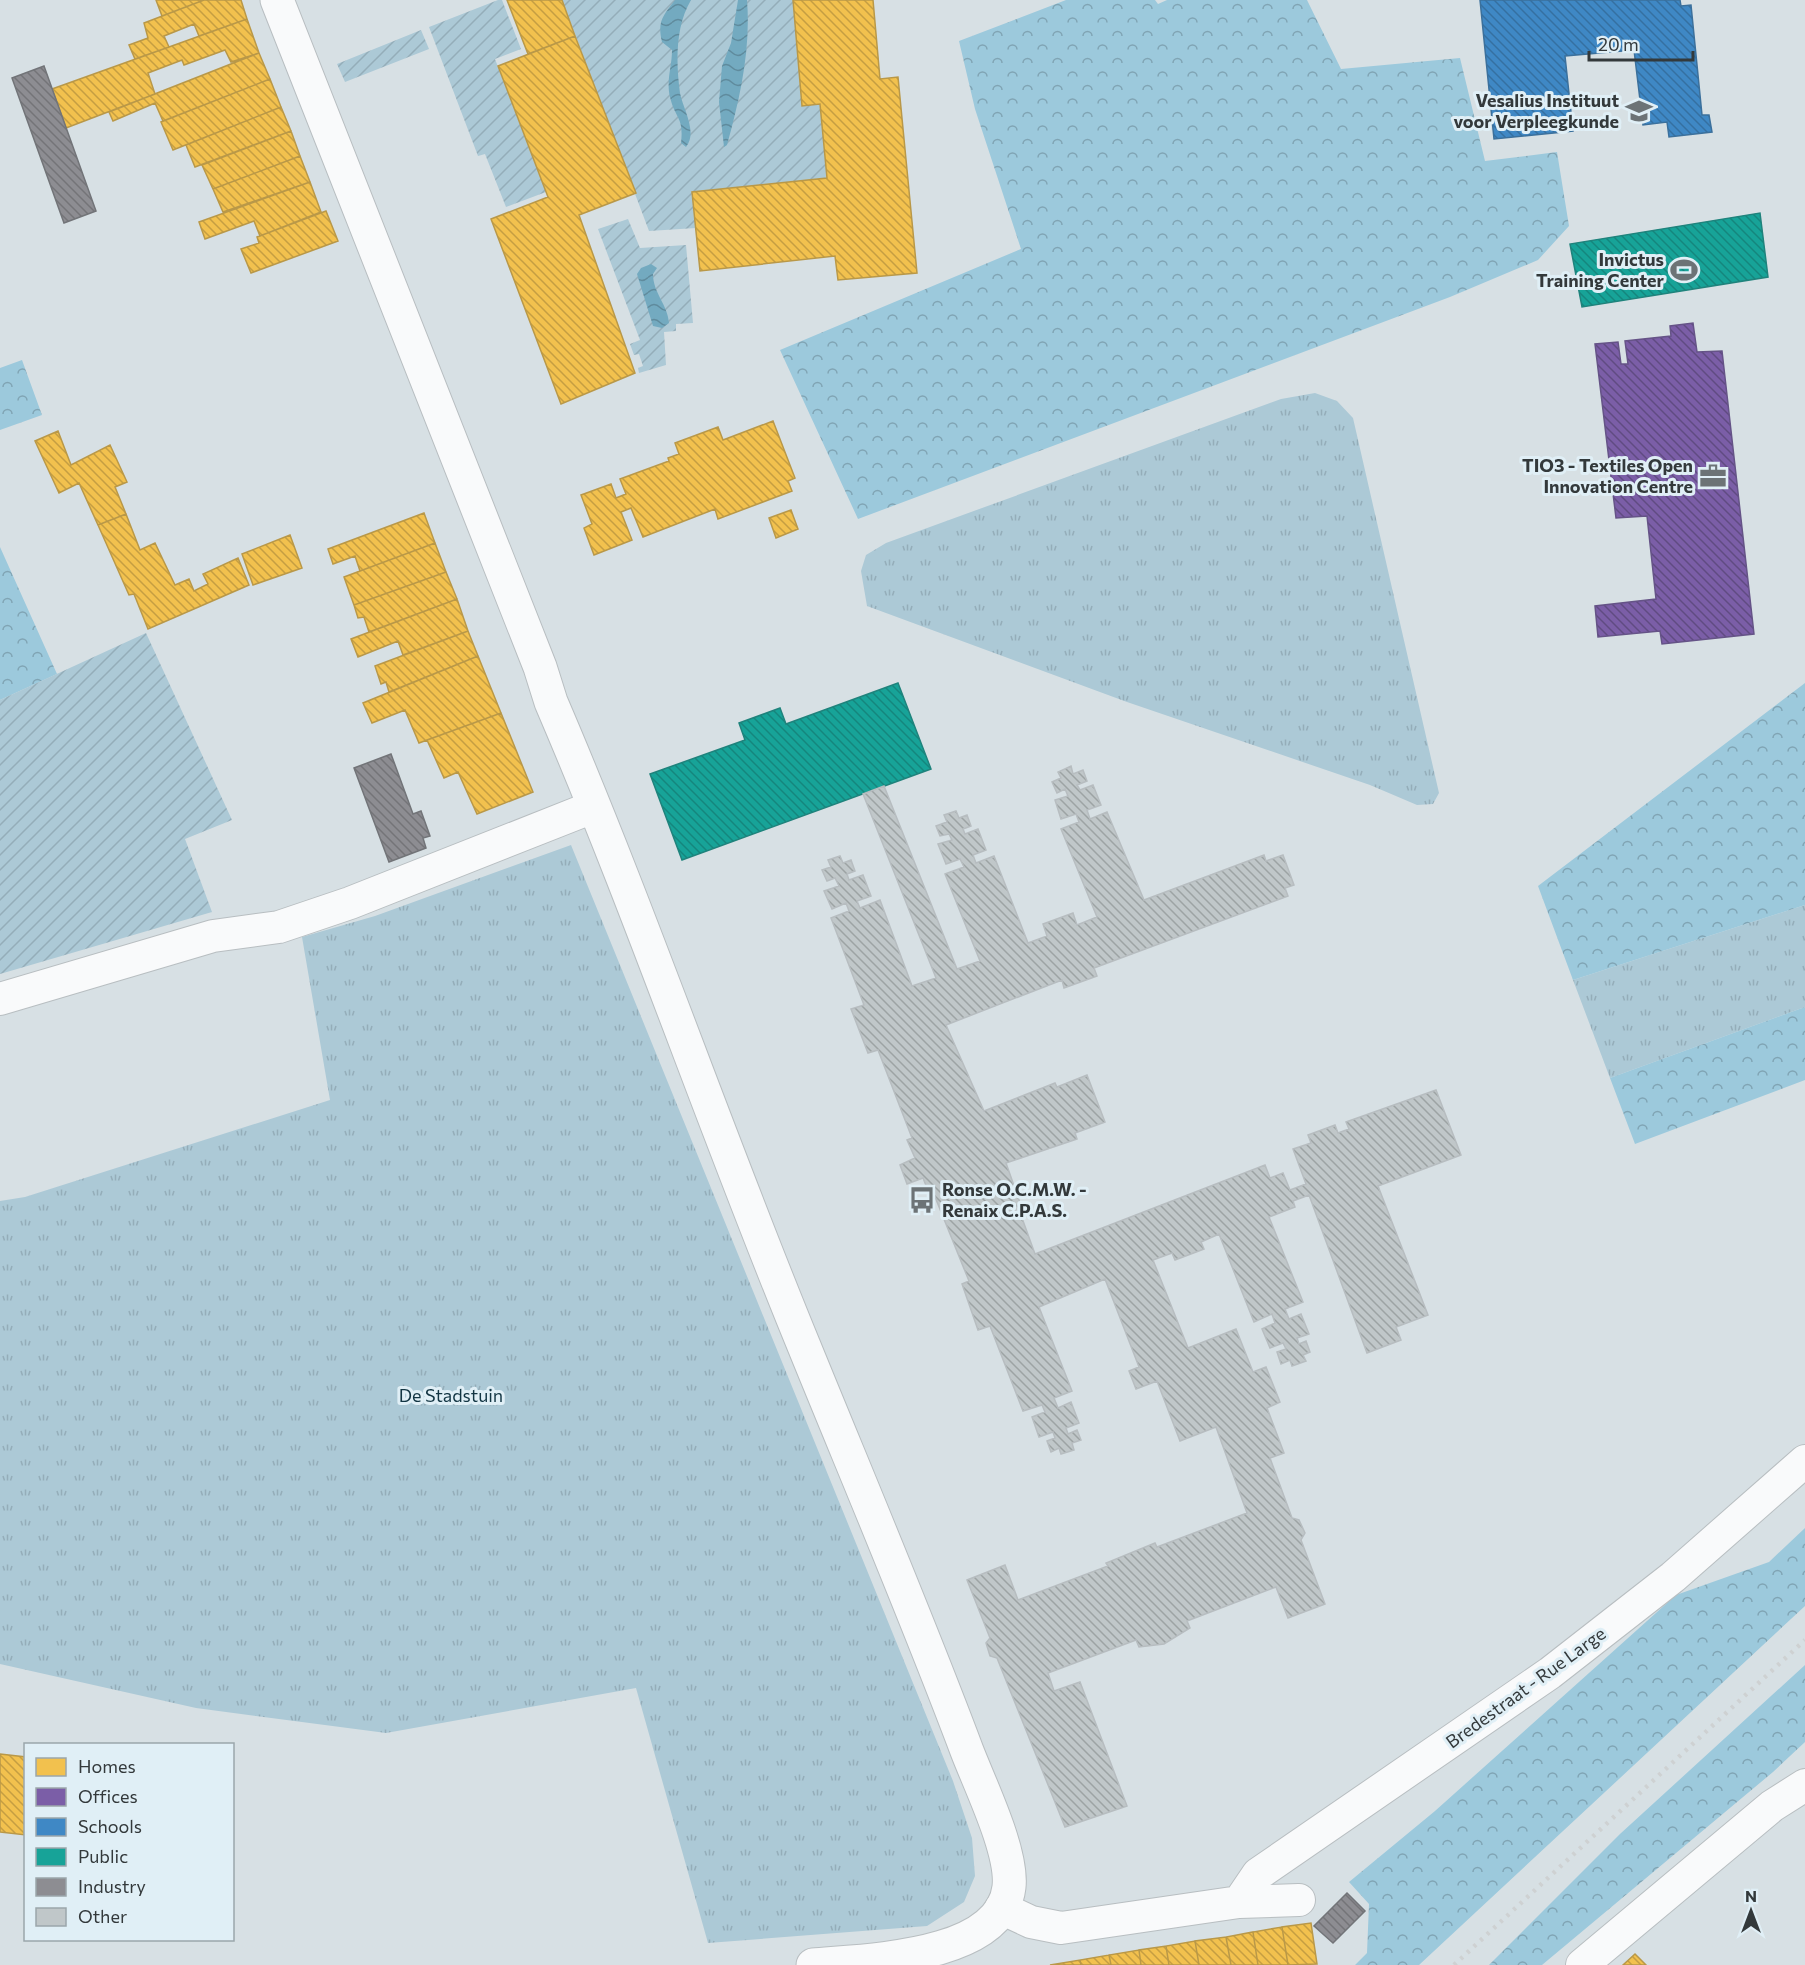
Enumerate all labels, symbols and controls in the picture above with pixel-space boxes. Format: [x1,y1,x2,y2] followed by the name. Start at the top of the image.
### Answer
[1589,24,1692,62] scale bar
[1598,33,1639,55] text: 20 m
[1453,89,1619,132] place label: Vesalius Instituut voor Verpleegkunde
[1624,96,1654,126] school or university icon: Vesalius Instituut voor Verpleegkunde
[1536,248,1665,291] place label: Invictus Training Center
[1669,255,1699,285] sports icon: Invictus Training Center
[1522,454,1693,497] place label: TIO3 - Textiles Open Innovation Centre
[1698,461,1728,491] office icon: TIO3 - Textiles Open Innovation Centre
[942,1178,1087,1221] place label: Ronse O.C.M.W. - Renaix C.P.A.S.
[907,1185,937,1215] bus stop icon: Ronse O.C.M.W. - Renaix C.P.A.S.
[399,1384,503,1406] park label: De Stadstuin
[1441,1622,1610,1753] street label: Bredestraat - Rue Large
[24,1743,234,1941] legend
[78,1755,136,1777] text: Homes
[78,1785,138,1807] text: Offices
[78,1815,142,1837] text: Schools
[78,1845,128,1867] text: Public
[78,1875,146,1897] text: Industry
[1721,1881,1781,1941] north arrow
[1745,1886,1757,1905] text: N
[78,1905,127,1927] text: Other

